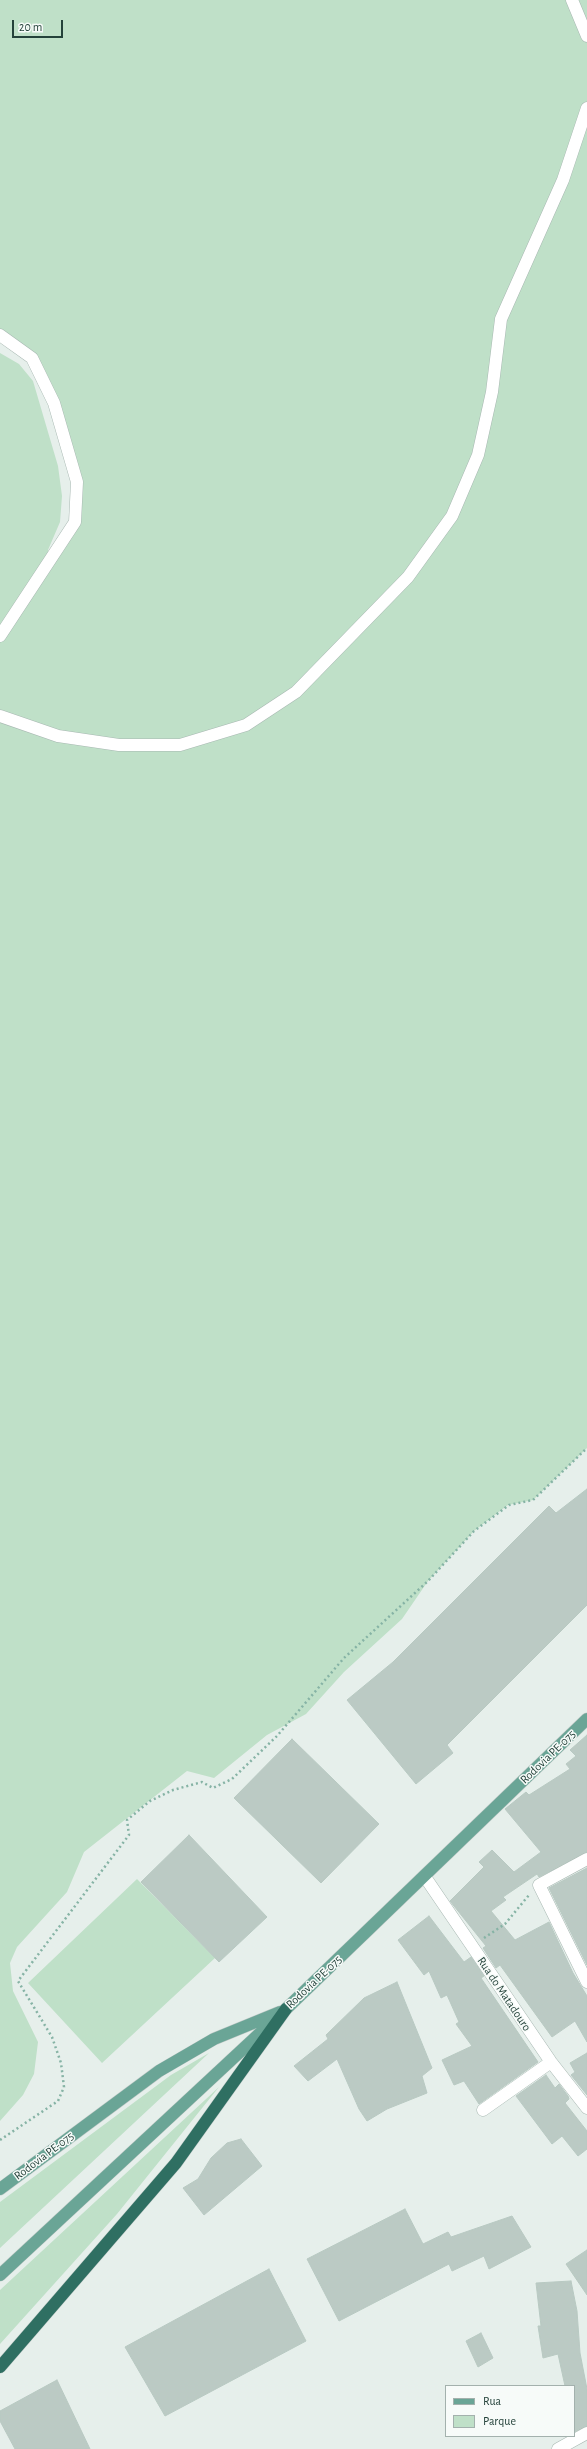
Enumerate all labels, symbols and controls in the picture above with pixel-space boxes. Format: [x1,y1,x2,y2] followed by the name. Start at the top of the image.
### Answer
[14,12,65,38] scale bar
[19,21,42,33] text: 20 m
[517,1727,579,1787] street label: Rodovia PE-075
[283,1952,345,2012] street label: Rodovia PE-075
[474,1954,534,2034] street label: Rua do Matadouro
[11,2129,77,2183] street label: Rodovia PE-075
[445,2385,575,2437] legend
[483,2395,501,2407] text: Rua
[483,2415,516,2427] text: Parque

